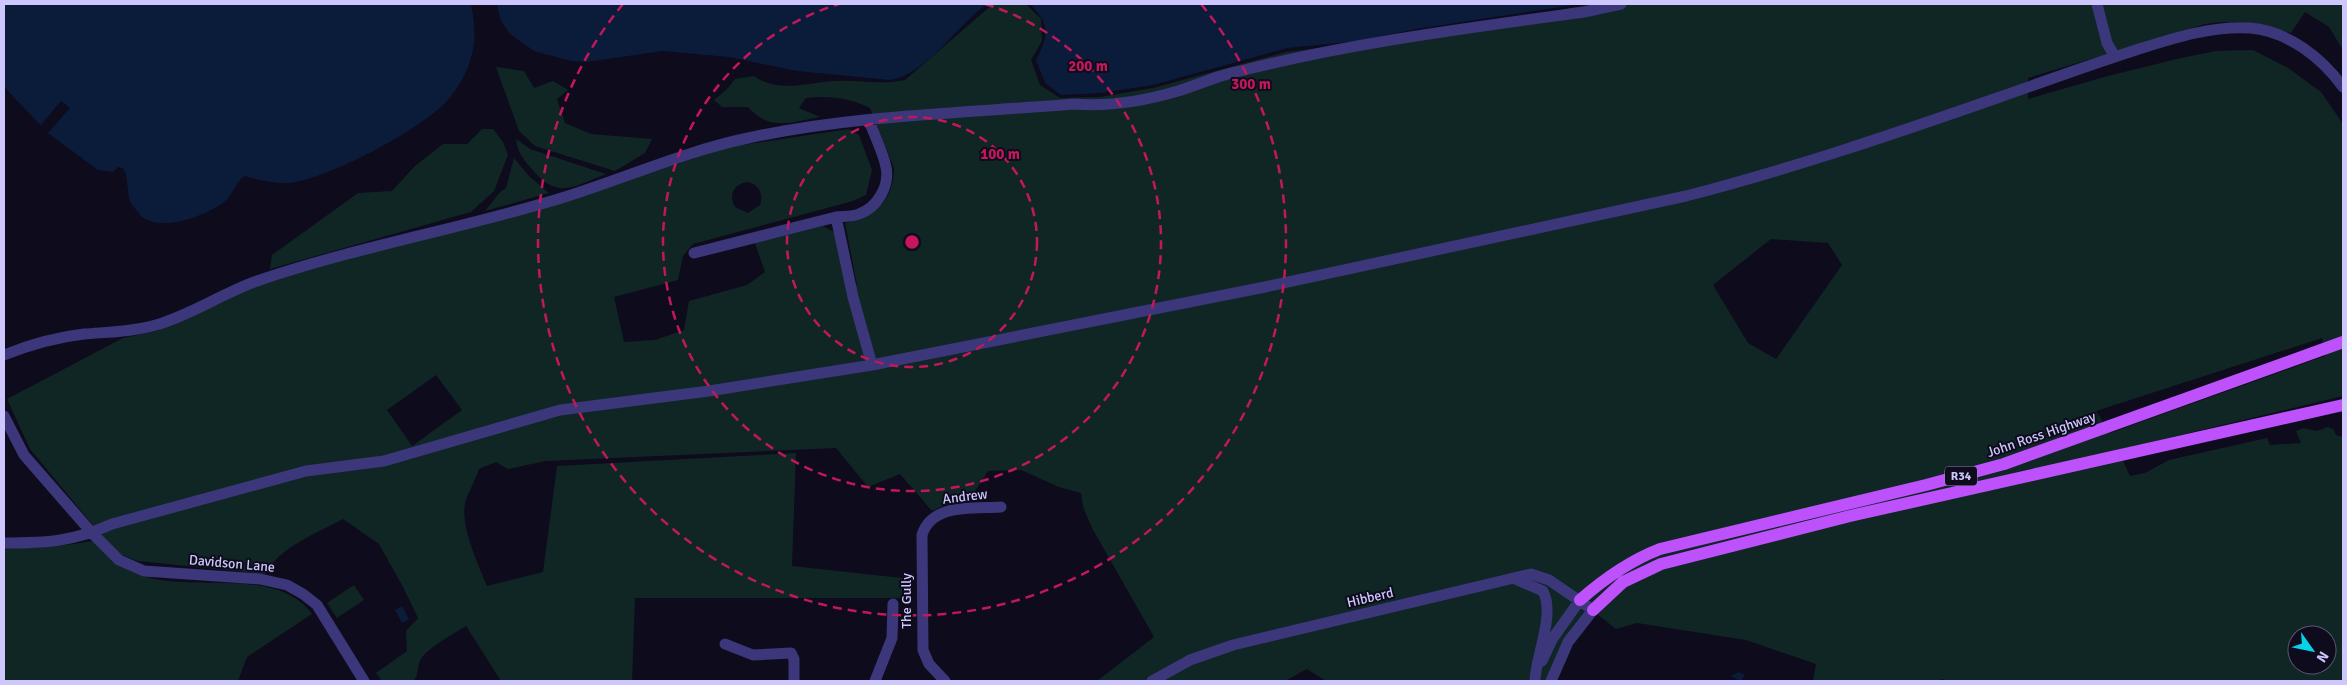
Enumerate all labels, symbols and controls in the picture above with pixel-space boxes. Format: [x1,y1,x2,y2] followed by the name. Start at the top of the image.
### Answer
[1068,57,1108,75] text: 200 m
[1231,75,1271,93] text: 300 m
[980,145,1020,163] text: 100 m
[903,233,921,251] centre of rings
[1984,408,2098,461] street label: John Ross Highway
[1945,466,1977,486] road number: R34
[941,485,989,508] street label: Andrew
[188,551,276,576] street label: Davidson Lane
[898,573,915,629] street label: The Gully
[1345,584,1395,611] street label: Hibberd
[2287,625,2337,675] north arrow
[2313,648,2332,666] text: N

